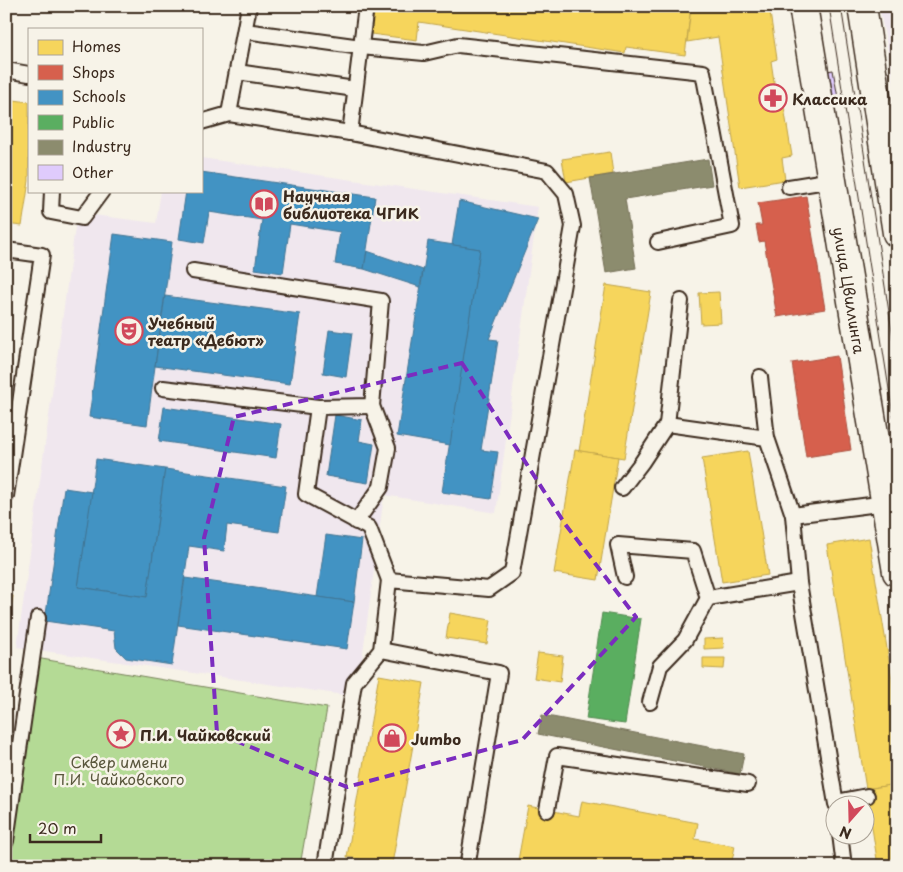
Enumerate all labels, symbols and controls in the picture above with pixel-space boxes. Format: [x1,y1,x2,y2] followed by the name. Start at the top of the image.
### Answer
[28,28,202,192] legend
[72,34,121,57] text: Homes
[72,60,115,83] text: Shops
[758,83,788,113] pharmacy icon: Классика
[72,84,126,107] text: Schools
[792,87,868,110] place label: Классика
[72,110,115,133] text: Public
[72,134,131,157] text: Industry
[72,160,113,183] text: Other
[283,184,419,224] place label: Научная библиотека ЧГИК
[249,189,279,219] library icon: Научная библиотека ЧГИК
[828,225,872,356] street label: улица Цвиллинга
[148,311,264,351] place label: Учебный театр «Дебют»
[114,316,144,346] theatre icon: Учебный театр «Дебют»
[106,719,136,749] place icon: П.И. Чайковский
[140,723,271,746] place label: П.И. Чайковский
[377,723,407,753] shop icon: Jumbo
[411,727,461,750] place label: Jumbo
[54,750,185,790] park label: Сквер имени П.И. Чайковского
[826,794,876,844] north arrow
[30,812,101,844] scale bar
[38,816,77,839] text: 20 m
[837,821,854,844] text: N

